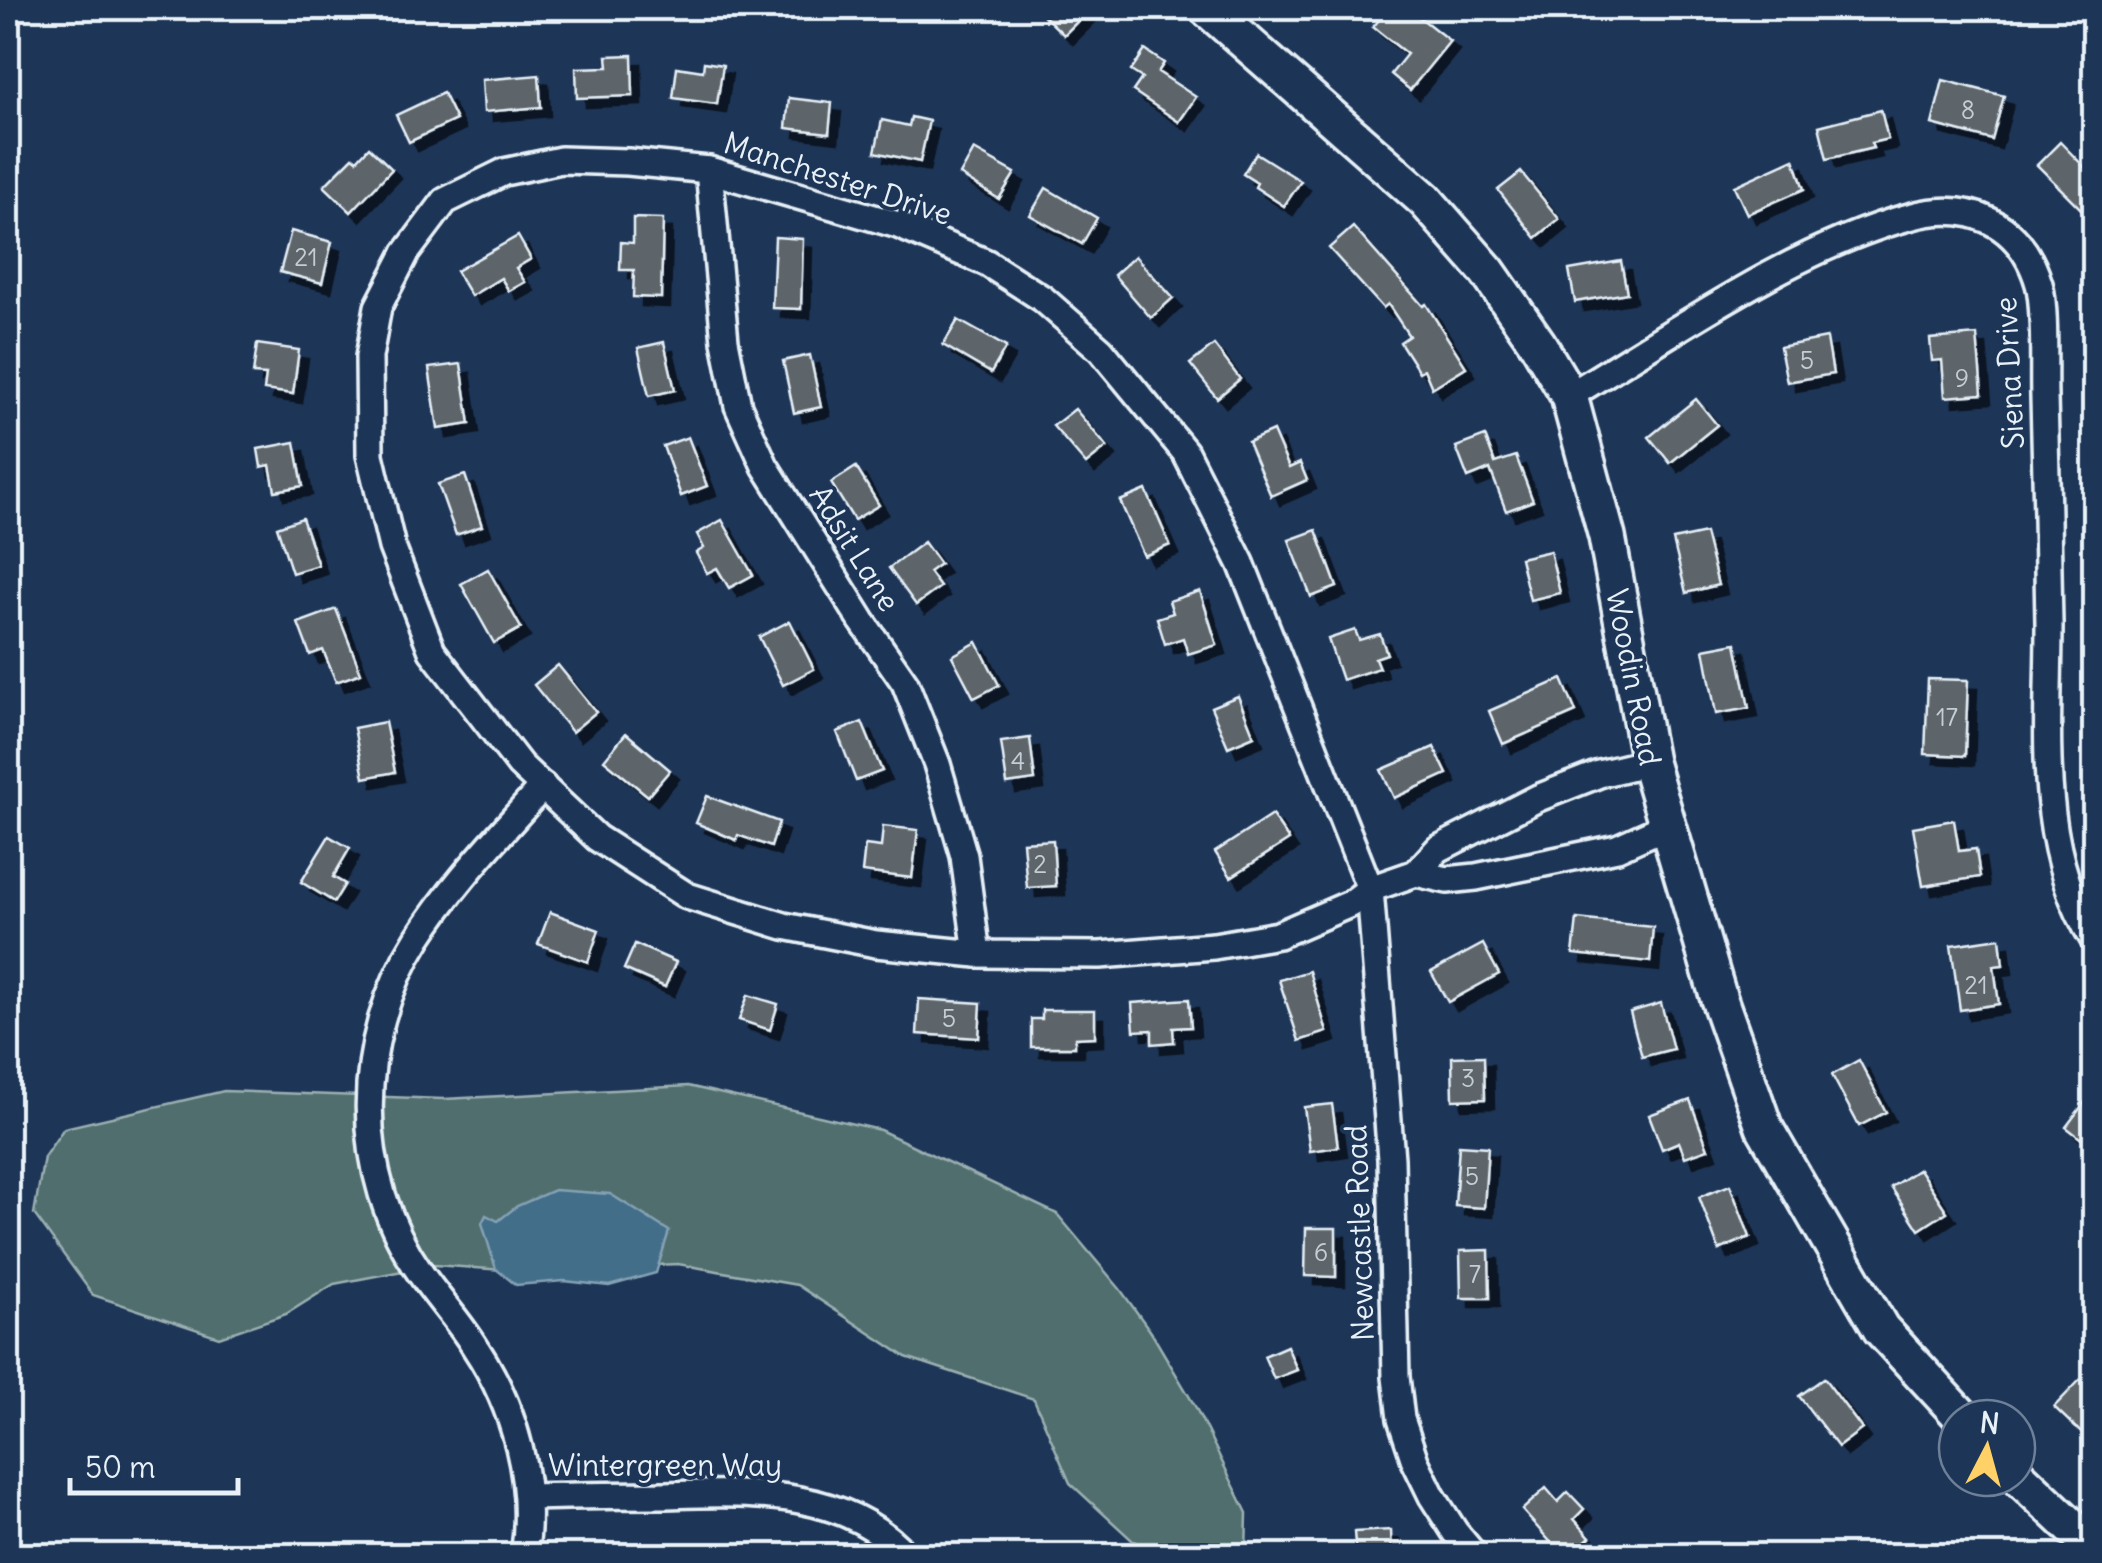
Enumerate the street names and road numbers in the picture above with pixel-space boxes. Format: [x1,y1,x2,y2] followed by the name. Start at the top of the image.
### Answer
[719,123,957,233] street label: Manchester Drive
[1986,296,2032,450] street label: Siena Drive
[801,478,909,618] street label: Adsit Lane
[1598,585,1670,769] street label: Woodin Road
[1336,1124,1382,1342] street label: Newcastle Road
[548,1446,782,1484] street label: Wintergreen Way

